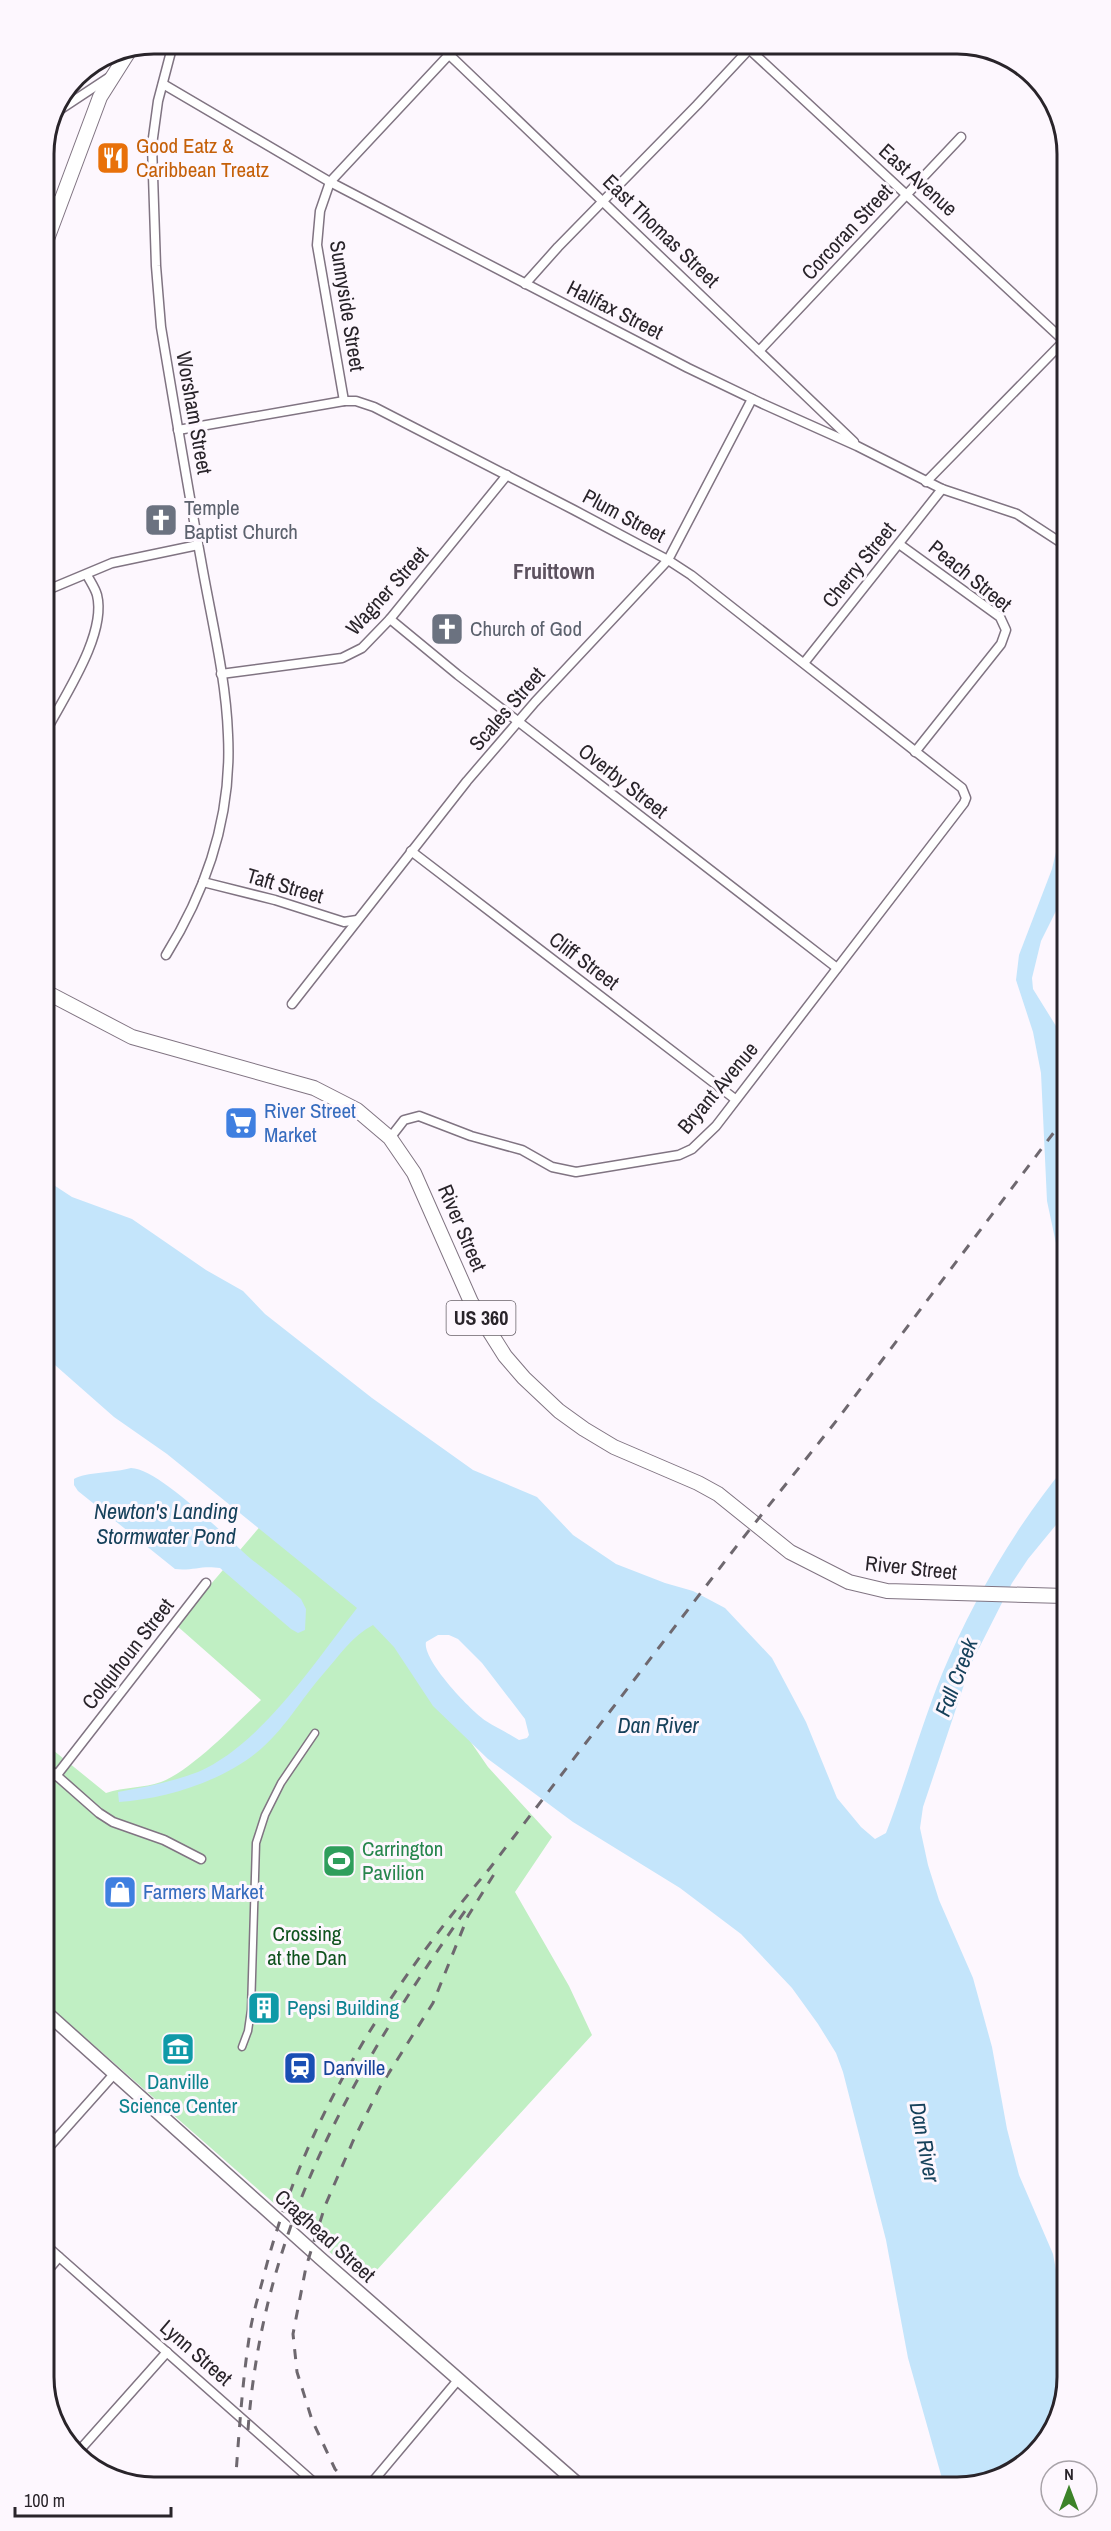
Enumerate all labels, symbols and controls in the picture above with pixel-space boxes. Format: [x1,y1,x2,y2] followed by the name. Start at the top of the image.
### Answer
[136,131,269,184] place label: Good Eatz & Caribbean Treatz
[873,137,964,223] street label: East Avenue
[95,140,131,176] restaurant icon: Good Eatz & Caribbean Treatz
[597,167,726,294] street label: East Thomas Street
[795,177,899,286] street label: Corcoran Street
[323,238,372,374] street label: Sunnyside Street
[562,273,668,346] street label: Halifax Street
[169,349,220,477] street label: Worsham Street
[578,482,671,550] street label: Plum Street
[184,493,298,546] place label: Temple Baptist Church
[143,502,179,538] church icon: Temple Baptist Church
[815,516,902,614] street label: Cherry Street
[923,533,1018,618] street label: Peach Street
[339,540,434,641] street label: Wagner Street
[513,556,595,586] district label: Fruittown
[429,611,465,647] church icon: Church of God
[470,614,582,643] place label: Church of God
[462,660,551,757] street label: Scales Street
[573,736,674,825] street label: Overby Street
[243,861,327,910] street label: Taft Street
[543,925,626,997] street label: Cliff Street
[671,1036,765,1140] street label: Bryant Avenue
[264,1096,356,1149] place label: River Street Market
[223,1105,259,1141] supermarket icon: River Street Market
[431,1180,494,1276] street label: River Street
[446,1301,516,1335] road number: US 360
[94,1496,238,1551] water label: Newton's Landing Stormwater Pond
[864,1548,958,1587] street label: River Street
[75,1592,180,1715] street label: Colquhoun Street
[927,1633,985,1720] water label: Fall Creek
[617,1710,700,1740] water label: Dan River
[362,1834,443,1887] place label: Carrington Pavilion
[321,1843,357,1879] sports icon: Carrington Pavilion
[102,1874,138,1910] shop icon: Farmers Market
[143,1877,264,1906] place label: Farmers Market
[267,1919,347,1972] park label: Crossing at the Dan
[246,1990,282,2026] building icon: Pepsi Building
[287,1993,399,2022] place label: Pepsi Building
[160,2031,196,2067] museum icon: Danville Science Center
[282,2050,318,2086] station icon: Danville
[323,2053,385,2082] place label: Danville
[119,2067,238,2120] place label: Danville Science Center
[903,2099,948,2186] water label: Dan River
[269,2183,382,2289] street label: Craghead Street
[154,2313,239,2392] street label: Lynn Street
[1039,2459,1099,2519] north arrow
[1064,2463,1074,2485] text: N
[15,2480,171,2518] scale bar
[24,2488,65,2513] text: 100 m

